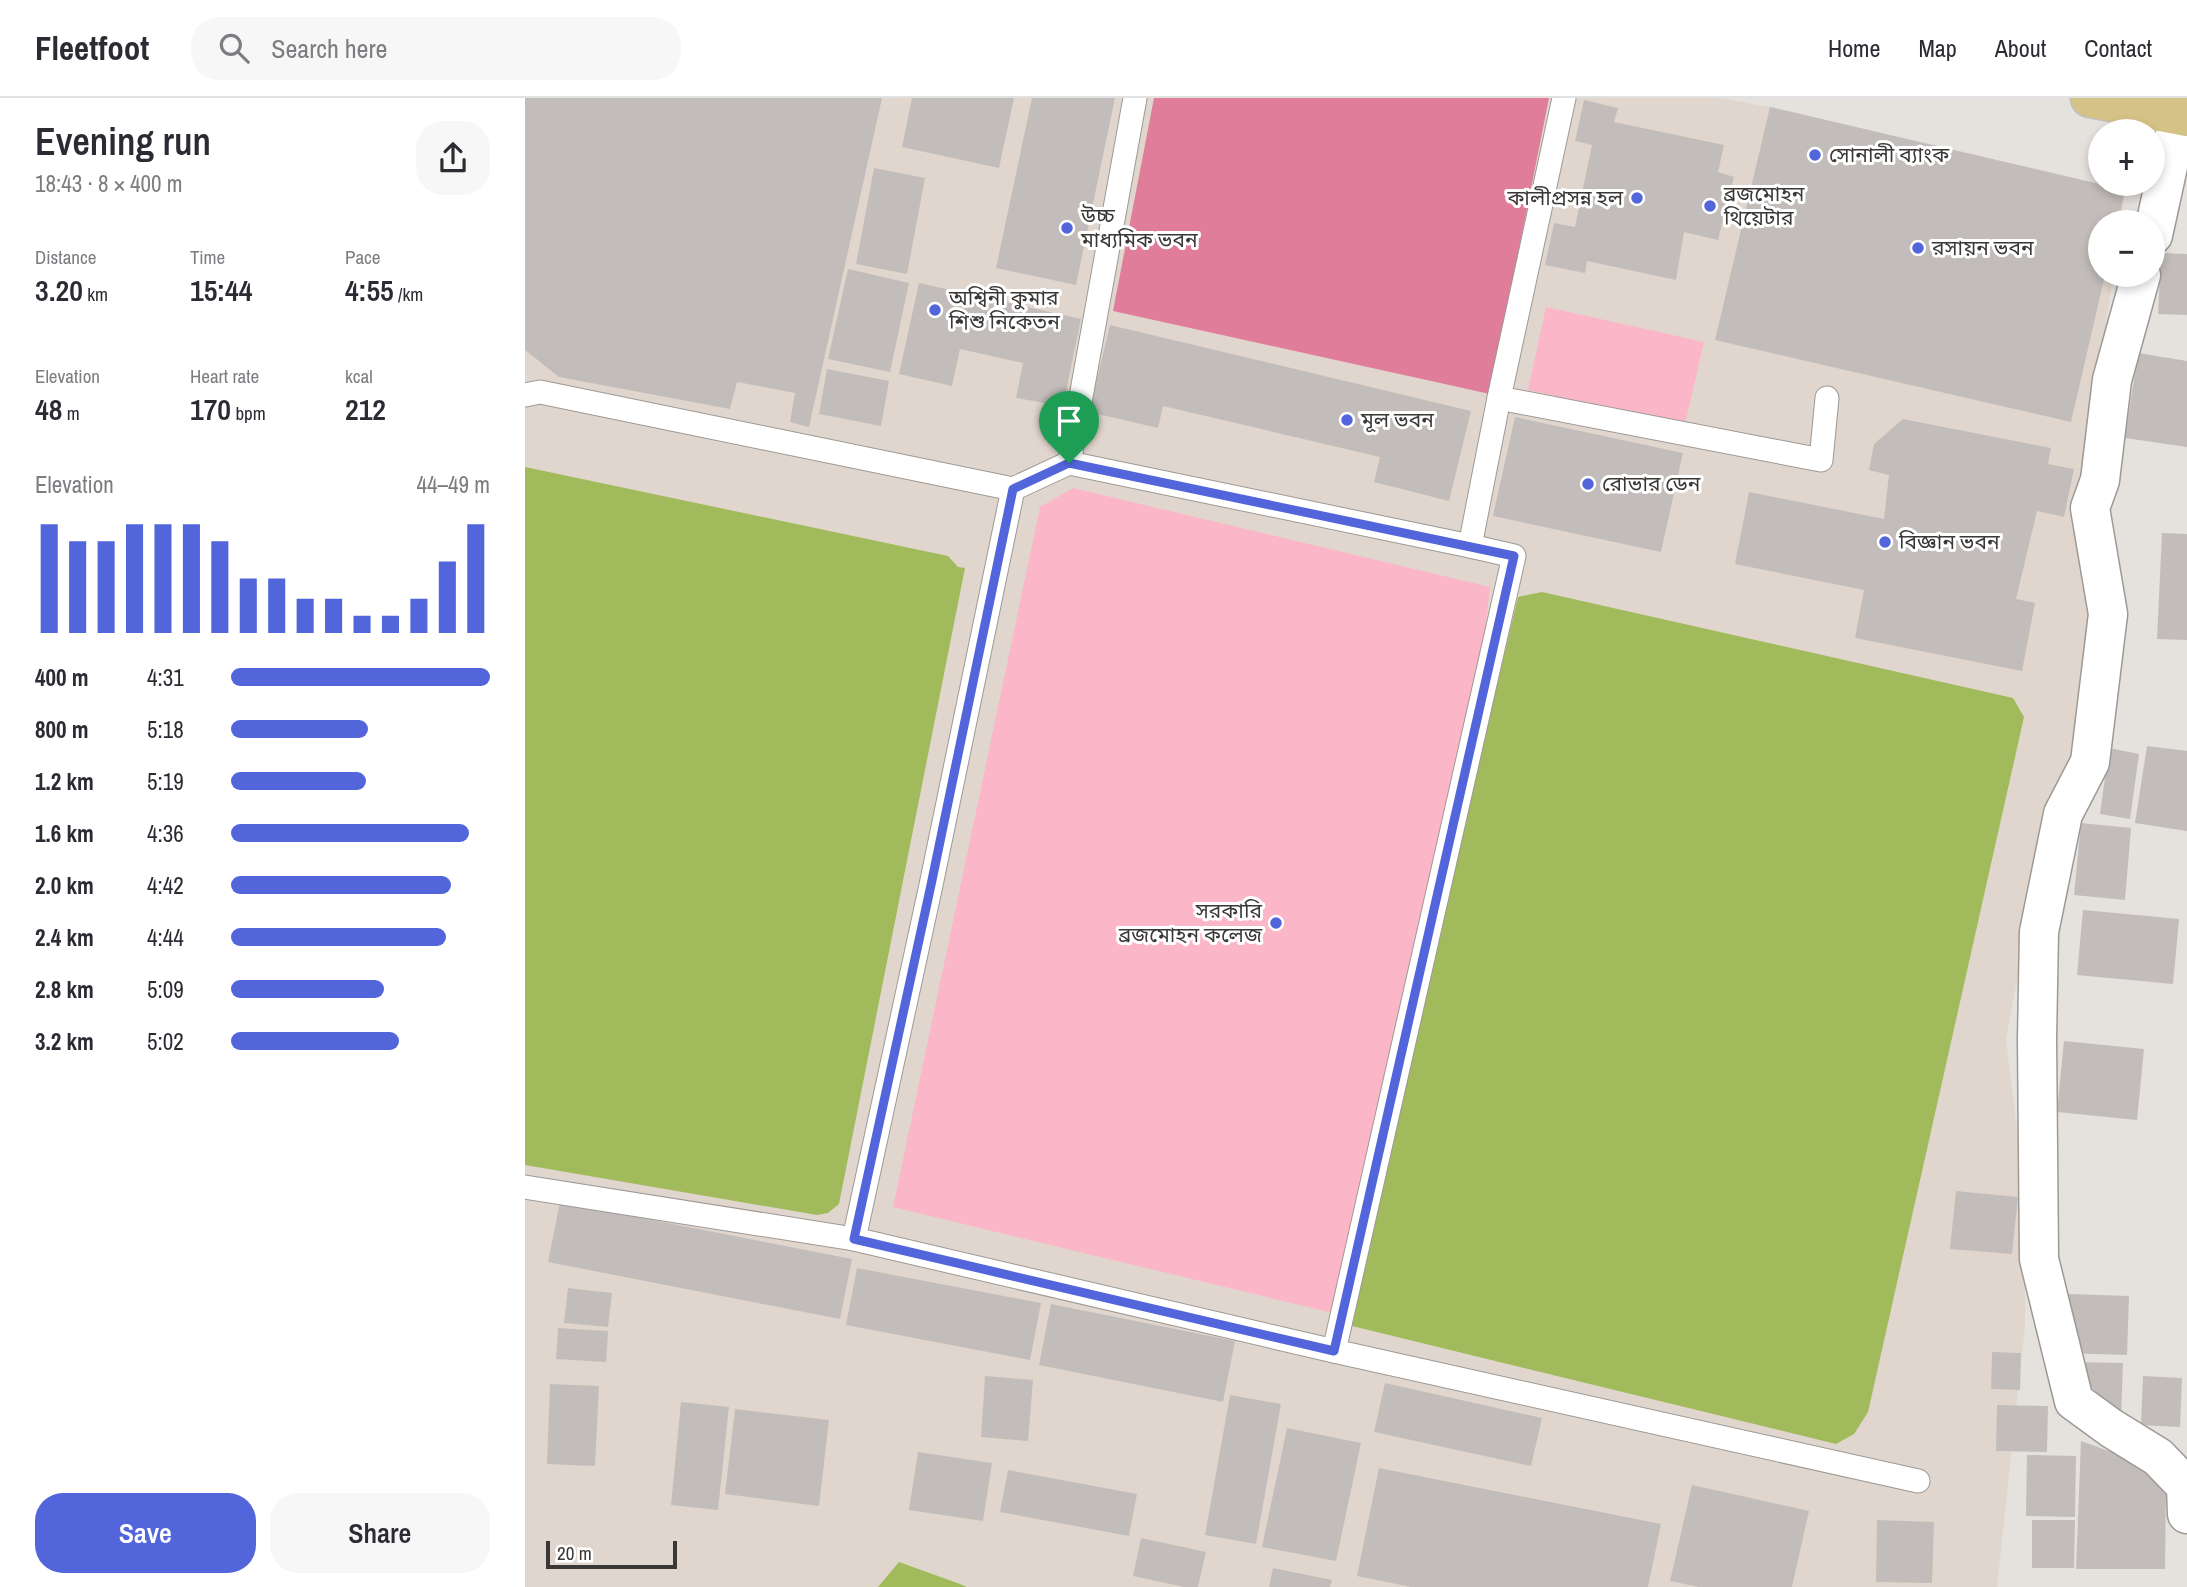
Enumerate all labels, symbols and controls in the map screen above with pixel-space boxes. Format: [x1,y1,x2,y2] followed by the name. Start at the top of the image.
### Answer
[191,17,681,80] search box
[35,26,149,70] text: Fleetfoot
[215,29,253,67] icon: search
[271,31,387,66] text: Search here
[1828,32,1880,64] text: Home
[1918,32,1957,64] text: Map
[1995,32,2046,64] text: About
[2084,32,2152,64] text: Contact
[35,116,211,167] text: Evening run
[2088,119,2165,287] map controls
[2088,119,2165,196] button: +
[416,121,490,195] button: share
[1829,140,1950,169] place label: সোনালী ব্যাংক
[1807,147,1823,163] marker: সোনালী ব্যাংক
[35,168,182,199] text: 18:43 · 8 × 400 m
[1723,179,1805,232] place label: ব্রজমোহন থিয়েটার
[1506,183,1624,212] place label: কালীপ্রসন্ন হল
[1629,190,1645,206] marker: কালীপ্রসন্ন হল
[1702,198,1718,214] marker: ব্রজমোহন থিয়েটার
[1080,201,1198,254] place label: উচ্চ মাধ্যমিক ভবন
[2088,210,2165,287] button: −
[1059,220,1075,236] marker: উচ্চ মাধ্যমিক ভবন
[1931,233,2034,262] place label: রসায়ন ভবন
[1910,240,1926,256] marker: রসায়ন ভবন
[35,244,96,270] text: Distance
[190,244,225,270] text: Time
[345,244,381,270] text: Pace
[35,270,83,310] text: 3.20
[190,270,252,310] text: 15:44
[345,270,394,310] text: 4:55
[83,281,108,307] text: km
[394,281,423,307] text: /km
[948,283,1060,336] place label: অশ্বিনী কুমার শিশু নিকেতন
[927,302,943,318] marker: অশ্বিনী কুমার শিশু নিকেতন
[35,363,100,389] text: Elevation
[190,363,259,389] text: Heart rate
[345,363,373,389] text: kcal
[35,389,62,429] text: 48
[190,389,231,429] text: 170
[345,389,386,429] text: 212
[1039,391,1099,463] pin
[62,400,80,426] text: m
[231,400,266,426] text: bpm
[1050,402,1088,440] icon: arrive
[1360,405,1434,434] place label: মূল ভবন
[1339,412,1355,428] marker: মূল ভবন
[35,469,114,500] text: Elevation
[417,469,490,500] text: 44–49 m
[1602,469,1701,498] place label: রোভার ডেন
[1580,476,1596,492] marker: রোভার ডেন
[1898,527,2000,556] place label: বিজ্ঞান ভবন
[1877,534,1893,550] marker: বিজ্ঞান ভবন
[35,662,88,693] text: 400 m
[147,662,184,693] text: 4:31
[35,714,88,745] text: 800 m
[147,714,184,745] text: 5:18
[35,766,94,797] text: 1.2 km
[147,766,184,797] text: 5:19
[35,818,94,849] text: 1.6 km
[147,818,184,849] text: 4:36
[35,870,94,901] text: 2.0 km
[147,870,184,901] text: 4:42
[1118,896,1263,949] place label: সরকারি ব্রজমোহন কলেজ
[1268,915,1284,931] marker: সরকারি ব্রজমোহন কলেজ
[35,922,94,953] text: 2.4 km
[147,922,184,953] text: 4:44
[35,974,94,1005] text: 2.8 km
[147,974,184,1005] text: 5:09
[35,1026,94,1057] text: 3.2 km
[147,1026,184,1057] text: 5:02
[35,1493,256,1573] button: Save
[270,1493,490,1573] button: Share
[546,1538,677,1570] scale bar
[557,1540,592,1566] text: 20 m

